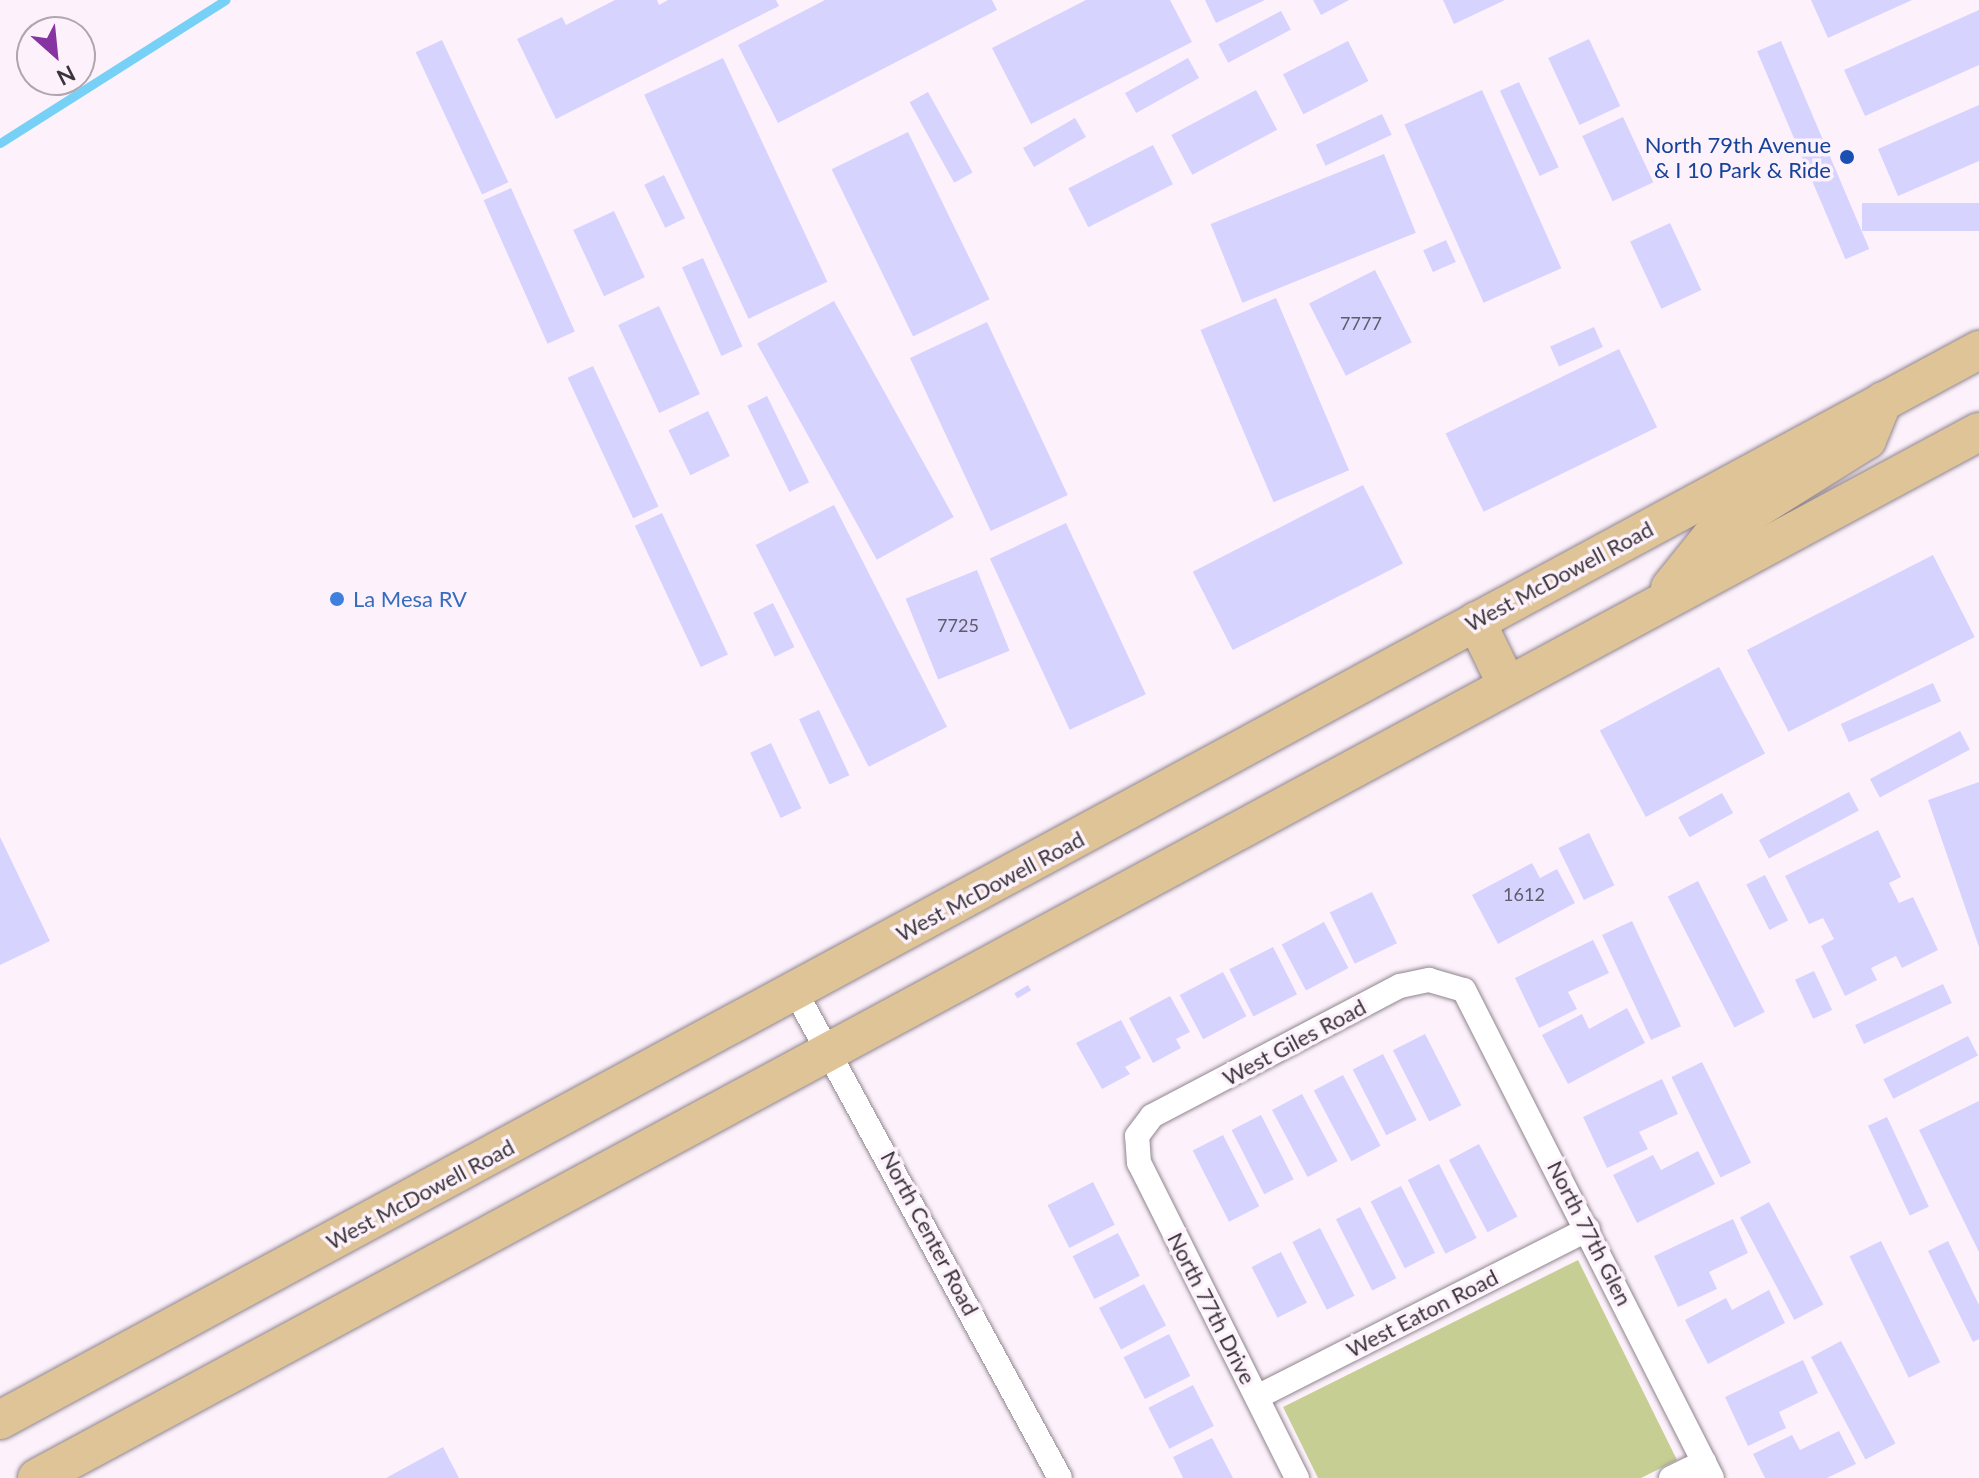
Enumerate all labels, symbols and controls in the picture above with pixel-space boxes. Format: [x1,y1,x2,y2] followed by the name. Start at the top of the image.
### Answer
[16,16,96,96] north arrow
[53,60,80,92] text: N
[1644,131,1831,182] place label: North 79th Avenue & I 10 Park & Ride
[1838,148,1856,166] marker: North 79th Avenue & I 10 Park & Ride
[1340,312,1382,334] house number: 7777
[1460,515,1658,637] street label: West McDowell Road
[353,586,467,612] place label: La Mesa RV
[328,590,346,608] marker: La Mesa RV
[937,614,979,636] house number: 7725
[891,825,1089,947] street label: West McDowell Road
[1503,883,1545,905] house number: 1612
[1218,993,1370,1091] street label: West Giles Road
[321,1133,519,1255] street label: West McDowell Road
[875,1146,985,1320] street label: North Center Road
[1542,1156,1638,1310] street label: North 77th Glen
[1162,1228,1262,1388] street label: North 77th Drive
[1342,1263,1502,1363] street label: West Eaton Road

